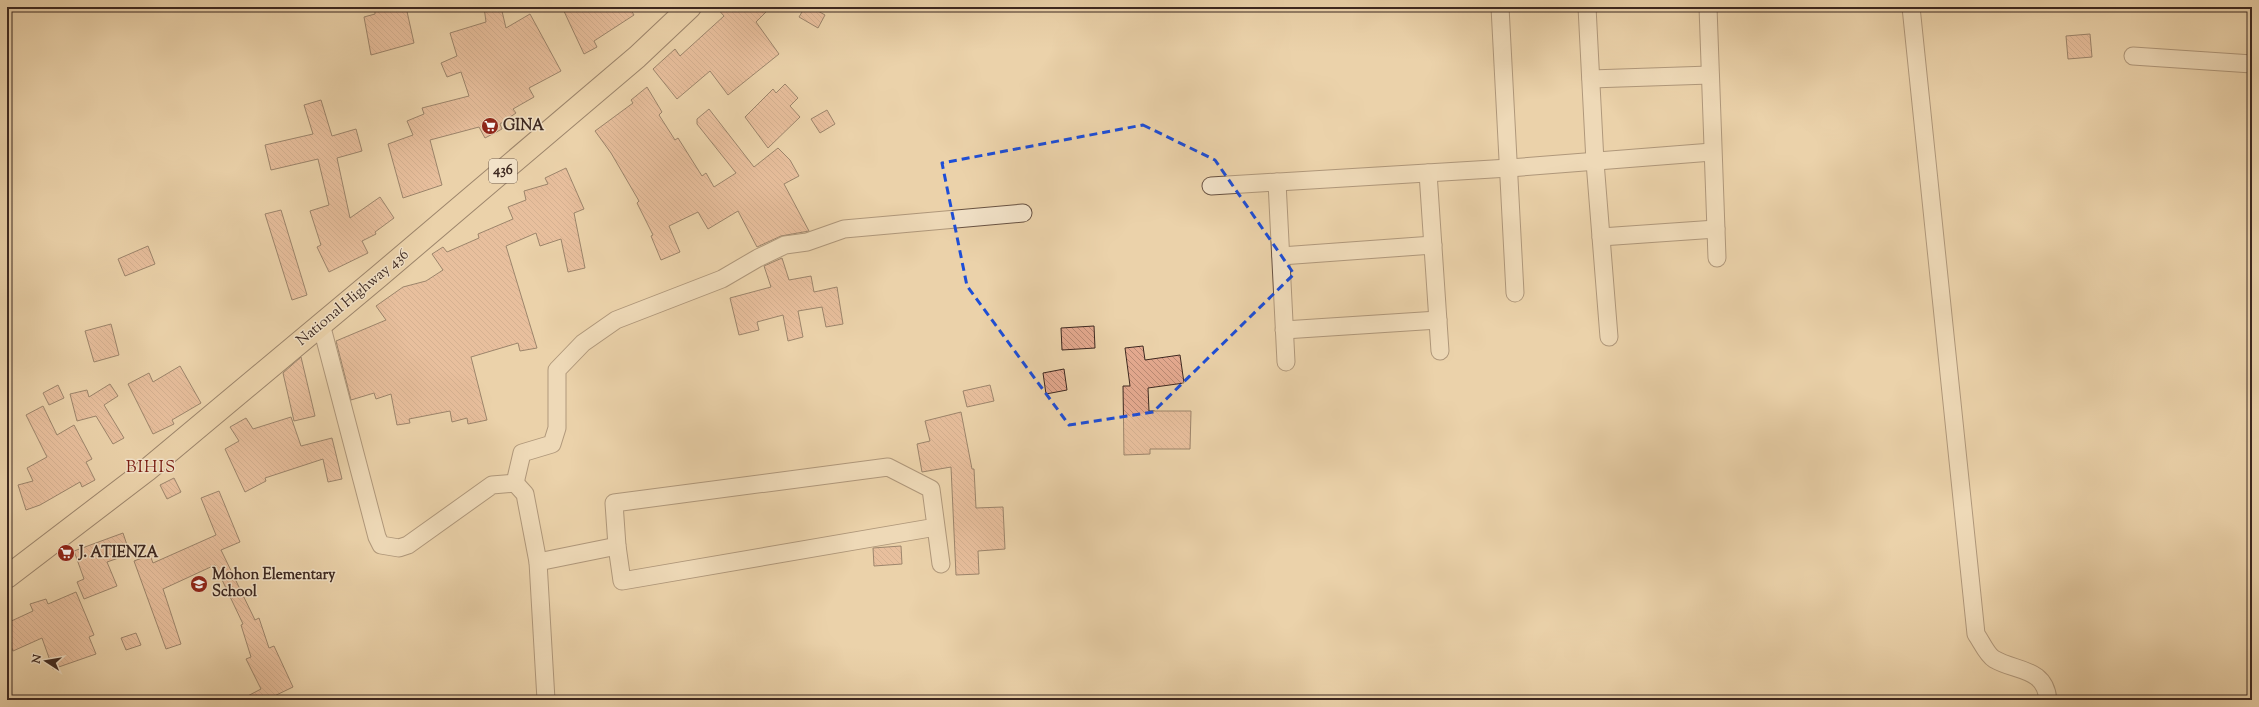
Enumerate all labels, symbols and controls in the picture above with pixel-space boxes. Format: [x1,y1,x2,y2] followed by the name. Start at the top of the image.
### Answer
[480,116,500,136] supermarket icon: GINA
[503,116,545,137] place label: GINA
[489,159,517,183] road number: 436
[292,245,414,351] street label: National Highway 436
[126,456,176,480] district label: BIHIS
[56,543,76,563] supermarket icon: J. ATIENZA
[78,543,159,564] place label: J. ATIENZA
[212,565,336,603] place label: Mohon Elementary School
[189,574,209,594] school or university icon: Mohon Elementary School
[26,641,66,681] north arrow
[28,653,46,666] text: N

